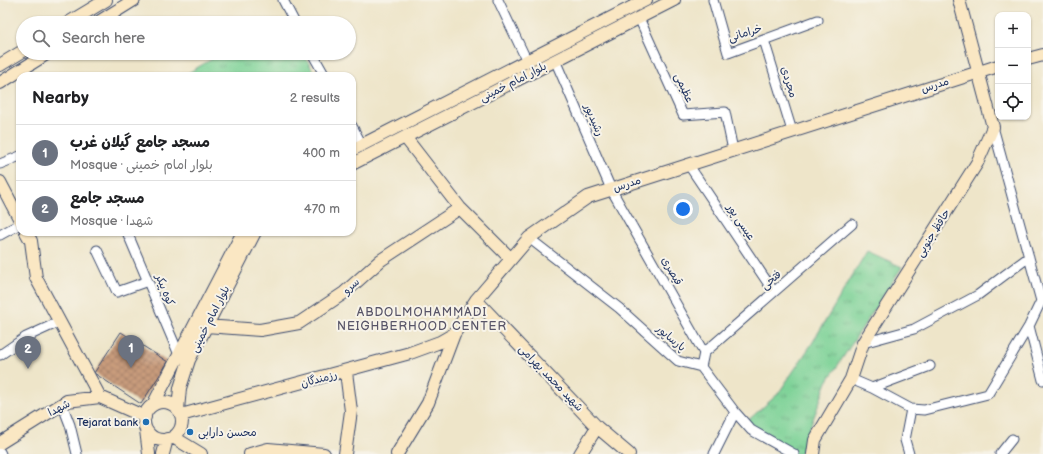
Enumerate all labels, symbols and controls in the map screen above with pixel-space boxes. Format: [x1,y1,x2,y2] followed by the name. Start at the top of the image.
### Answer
[995,12,1031,120] map controls
[995,12,1031,48] button: +
[16,16,356,60] search box
[727,22,764,45] street label: خرامانی
[30,27,52,49] icon: search
[62,29,145,48] text: Search here
[995,48,1031,84] button: −
[477,60,550,106] street label: بلوار امام خمینی
[778,65,800,99] street label: مجردی
[671,71,696,105] street label: عظیمی
[919,74,951,96] street label: مدرس
[995,84,1031,120] button: locate
[32,88,89,108] text: Nearby
[290,90,340,106] text: 2 results
[580,101,607,138] street label: رشیدپور
[70,133,210,152] text: مسجد جامع گیلان غرب
[42,145,48,161] text: 1
[303,145,340,161] text: 400 m
[70,157,213,173] text: Mosque · بلوار امام خمینی
[611,173,643,195] street label: مدرس
[70,189,145,208] text: مسجد جامع
[673,199,693,219] your location
[723,200,758,243] street label: عیسی پور
[41,201,49,217] text: 2
[304,201,340,217] text: 470 m
[913,207,954,260] street label: حافظ جنوبی
[70,213,153,229] text: Mosque · شهدا
[659,255,685,287] street label: قیصری
[758,268,785,293] street label: فتحی
[151,271,177,308] street label: کوه پیکر
[339,275,363,298] street label: سرو
[188,283,234,356] street label: بلوار امام خمینی
[337,305,507,334] district label: ABDOLMOHAMMADI NEIGHBERHOOD CENTER
[652,321,688,355] street label: پارساپور
[118,335,144,368] pin: 1
[15,336,41,369] pin: 2
[515,342,586,415] street label: شهید محمد بهرامی
[300,368,338,390] street label: رزمندگان
[46,397,72,419] street label: شهدا
[77,416,139,429] place label: Tejarat bank
[141,417,151,427] marker: Tejarat bank
[198,426,257,440] place label: محسن دارابی
[185,427,195,437] marker: محسن دارابی

